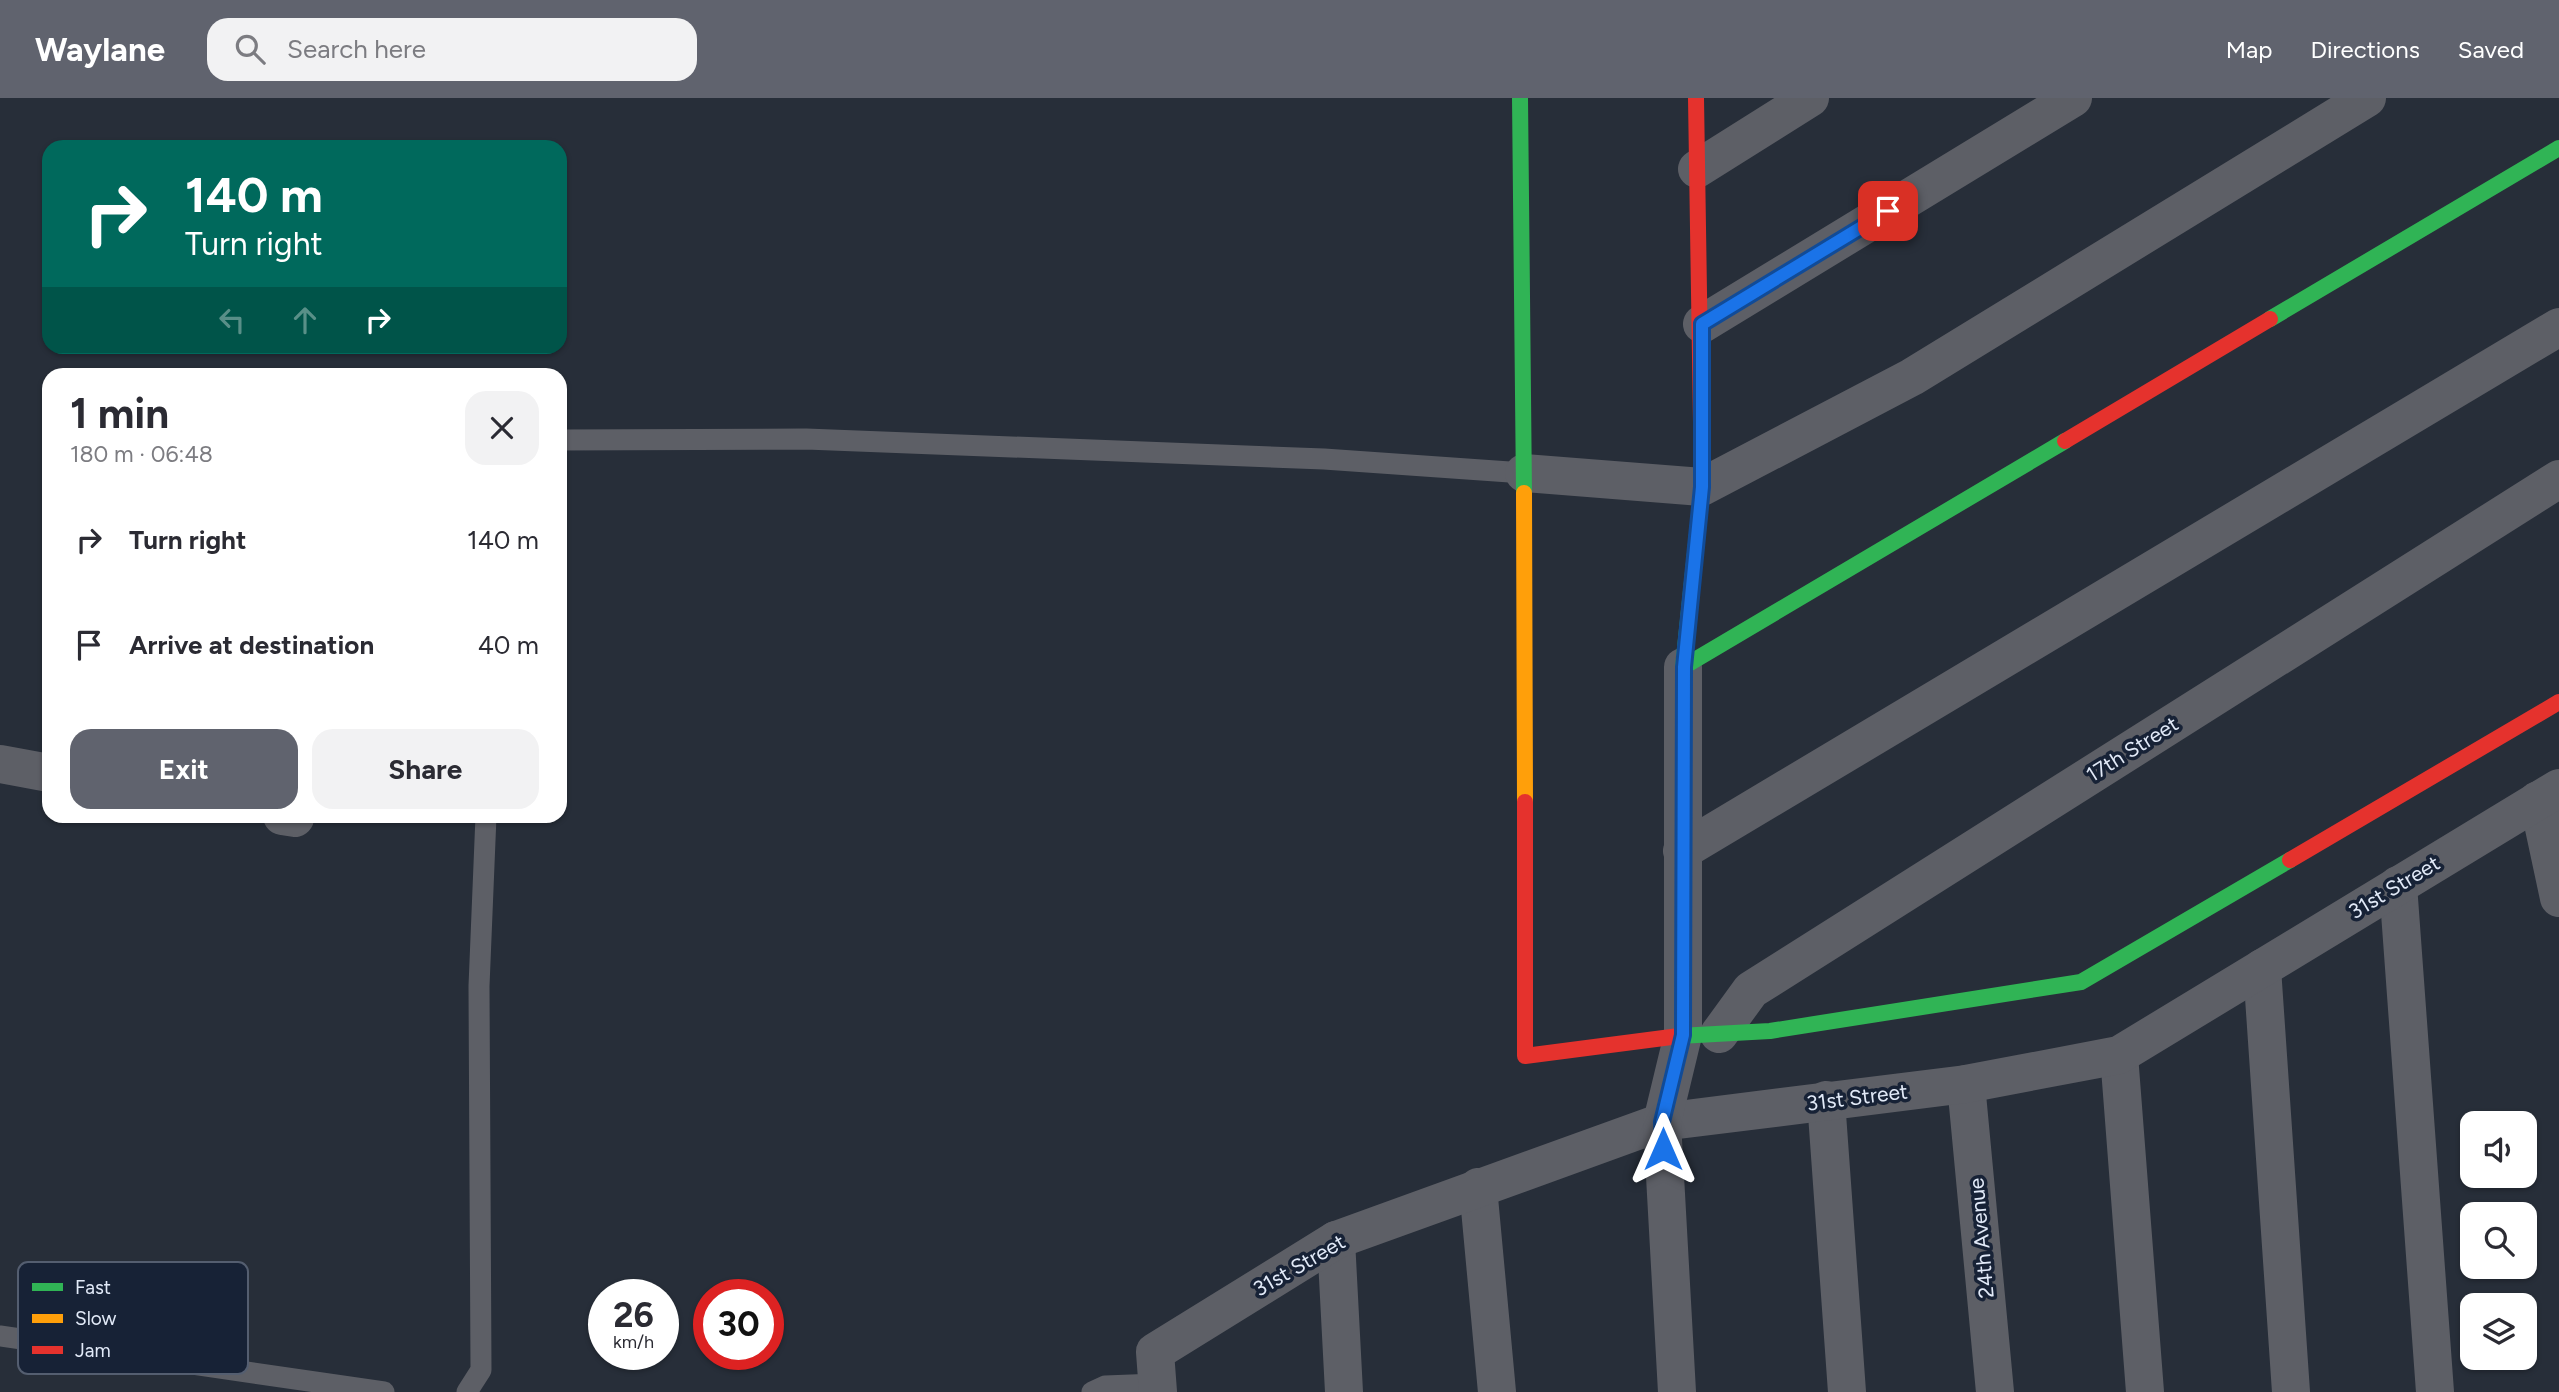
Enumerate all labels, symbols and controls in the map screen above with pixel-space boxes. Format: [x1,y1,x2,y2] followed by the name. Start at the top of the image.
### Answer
[207,18,697,81] search box
[35,30,165,69] text: Waylane
[231,30,269,68] icon: search
[287,33,426,65] text: Search here
[2226,35,2272,64] text: Map
[2310,35,2420,64] text: Directions
[2458,35,2524,64] text: Saved
[185,165,323,224] text: 140 m
[70,168,161,259] icon: right
[1858,181,1918,241] pin
[1869,192,1907,230] icon: arrive
[185,225,323,263] text: Turn right
[213,301,251,339] icon: left
[286,301,324,339] icon: ahead
[359,301,397,339] icon: right
[70,388,169,439] text: 1 min
[465,391,539,465] button: close
[70,440,213,468] text: 180 m · 06:48
[70,521,108,559] icon: right
[129,524,246,556] text: Turn right
[467,524,539,556] text: 140 m
[70,626,108,664] icon: arrive
[129,629,374,661] text: Arrive at destination
[478,629,539,661] text: 40 m
[2081,711,2183,787] street label: 17th Street
[70,729,298,809] button: Exit
[312,729,539,809] button: Share
[2344,850,2444,924] street label: 31st Street
[1805,1078,1909,1116] street label: 31st Street
[2460,1111,2537,1370] map controls
[2460,1111,2537,1188] button: sound
[1626,1112,1700,1186] position arrow
[1963,1177,1999,1299] street label: 24th Avenue
[2460,1202,2537,1279] button: search
[1249,1229,1349,1301] street label: 31st Street
[18,1262,248,1374] legend
[75,1276,111,1299] text: Fast
[693,1279,784,1370] speed limit sign: 30
[2460,1293,2537,1370] button: layers
[613,1294,654,1336] text: 26
[75,1307,117,1330] text: Slow
[613,1331,654,1353] text: km/h
[75,1339,111,1362] text: Jam

